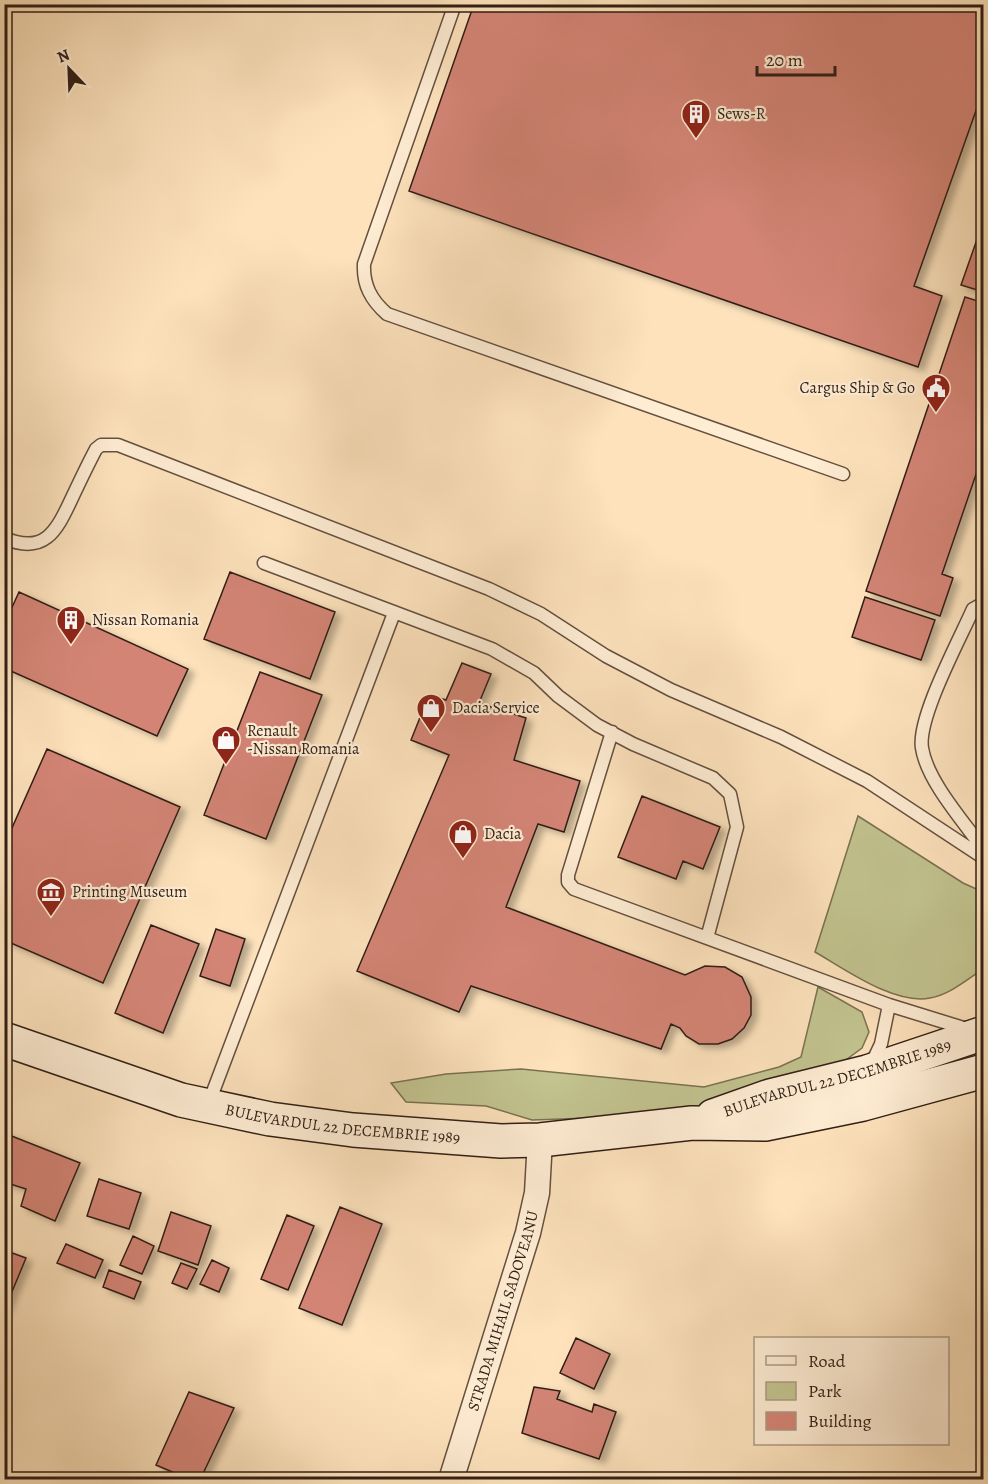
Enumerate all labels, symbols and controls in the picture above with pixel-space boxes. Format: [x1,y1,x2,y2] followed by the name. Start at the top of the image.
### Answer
[39,39,99,99] north arrow
[757,39,835,77] scale bar
[54,44,74,69] text: N
[766,48,803,72] text: 20 m
[680,98,712,140] building icon: Sews-R
[717,103,766,125] place label: Sews-R
[920,372,952,414] public building icon: Cargus Ship & Go
[799,377,915,399] place label: Cargus Ship & Go
[55,604,87,646] building icon: Nissan Romania
[92,609,199,631] place label: Nissan Romania
[415,692,447,734] shop icon: Dacia Service
[452,697,540,719] place label: Dacia Service
[247,720,360,760] place label: Renault -Nissan Romania
[210,724,242,766] shop icon: Renault -Nissan Romania
[447,818,479,860] shop icon: Dacia
[484,823,522,845] place label: Dacia
[35,876,67,918] museum icon: Printing Museum
[72,881,187,903] place label: Printing Museum
[720,1034,954,1123] street label: BULEVARDUL 22 DECEMBRIE 1989
[223,1099,461,1149] street label: BULEVARDUL 22 DECEMBRIE 1989
[462,1209,544,1414] street label: STRADA MIHAIL SADOVEANU
[754,1337,949,1445] legend
[808,1349,846,1373] text: Road
[808,1379,842,1403] text: Park
[808,1409,872,1433] text: Building

